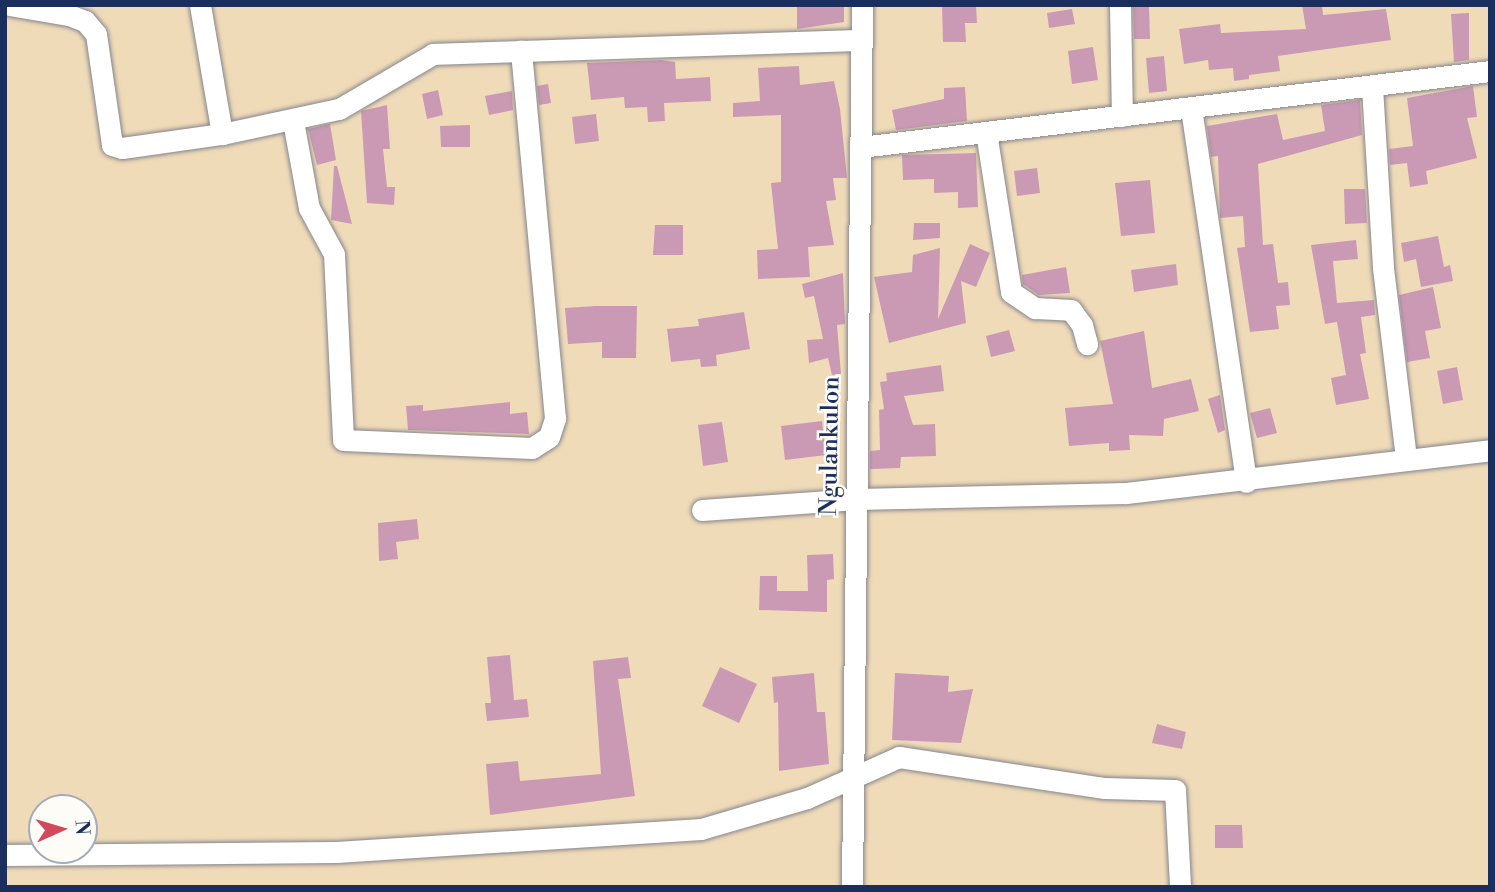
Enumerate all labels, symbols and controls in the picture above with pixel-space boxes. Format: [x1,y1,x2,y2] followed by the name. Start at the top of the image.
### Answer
[815,376,847,516] street label: Ngulankulon
[28,794,98,864] north arrow
[69,819,94,836] text: N

